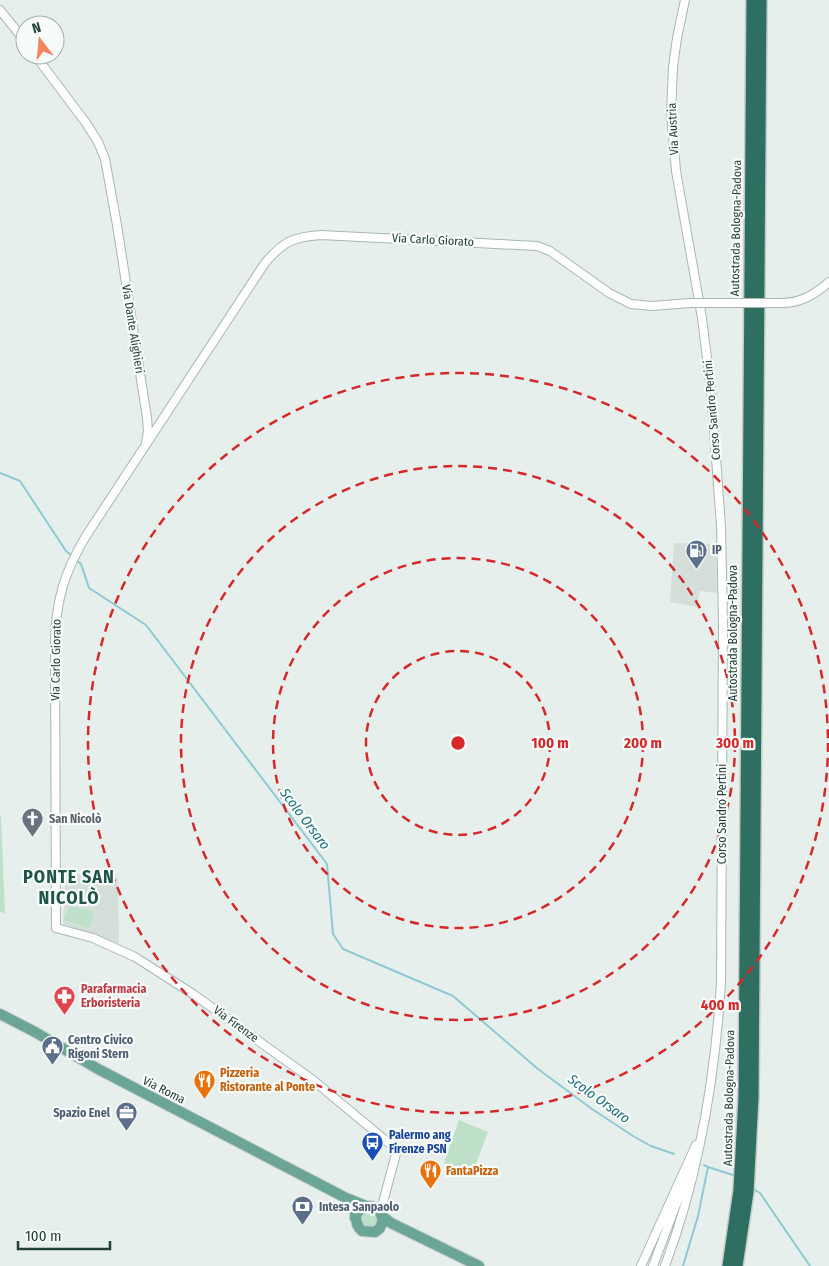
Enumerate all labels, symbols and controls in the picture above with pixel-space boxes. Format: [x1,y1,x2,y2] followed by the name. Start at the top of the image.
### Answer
[15,15,65,65] north arrow
[30,19,43,37] text: N
[665,102,681,156] street label: Via Austria
[728,160,744,296] street label: Autostrada Bologna-Padova
[392,231,474,249] street label: Via Carlo Giorato
[119,283,147,375] street label: Via Dante Alighieri
[701,359,723,461] street label: Corso Sandro Pertini
[684,538,708,569] fuel station icon: IP
[712,543,722,557] place label: IP
[726,565,740,701] street label: Autostrada Bologna-Padova
[48,619,64,701] street label: Via Carlo Giorato
[449,734,467,752] centre of rings
[531,734,569,752] text: 100 m
[623,734,662,752] text: 200 m
[715,734,754,752] text: 300 m
[715,764,729,864] street label: Corso Sandro Pertini
[276,784,334,853] water label: Scolo Orsaro
[21,807,45,838] church icon: San Nicolò
[49,812,102,826] place label: San Nicolò
[23,866,115,909] district label: PONTE SAN NICOLÒ
[81,982,146,1010] place label: Parafarmacia Erboristeria
[53,984,77,1015] pharmacy icon: Parafarmacia Erboristeria
[701,996,739,1014] text: 400 m
[211,1003,261,1045] street label: Via Firenze
[721,1030,737,1166] street label: Autostrada Bologna-Padova
[68,1033,134,1061] place label: Centro Civico Rigoni Stern
[40,1035,64,1066] public building icon: Centro Civico Rigoni Stern
[220,1066,315,1094] place label: Pizzeria Ristorante al Ponte
[192,1068,216,1099] restaurant icon: Pizzeria Ristorante al Ponte
[564,1070,633,1127] water label: Scolo Orsaro
[140,1073,188,1107] street label: Via Roma
[114,1101,138,1132] office icon: Spazio Enel
[53,1106,111,1120] place label: Spazio Enel
[389,1128,451,1156] place label: Palermo ang Firenze PSN
[361,1130,385,1161] bus stop icon: Palermo ang Firenze PSN
[418,1159,442,1190] restaurant icon: FantaPizza
[446,1164,498,1178] place label: FantaPizza
[291,1195,315,1226] bank icon: Intesa Sanpaolo
[319,1200,400,1214] place label: Intesa Sanpaolo
[18,1218,110,1250] scale bar
[25,1227,62,1245] text: 100 m

